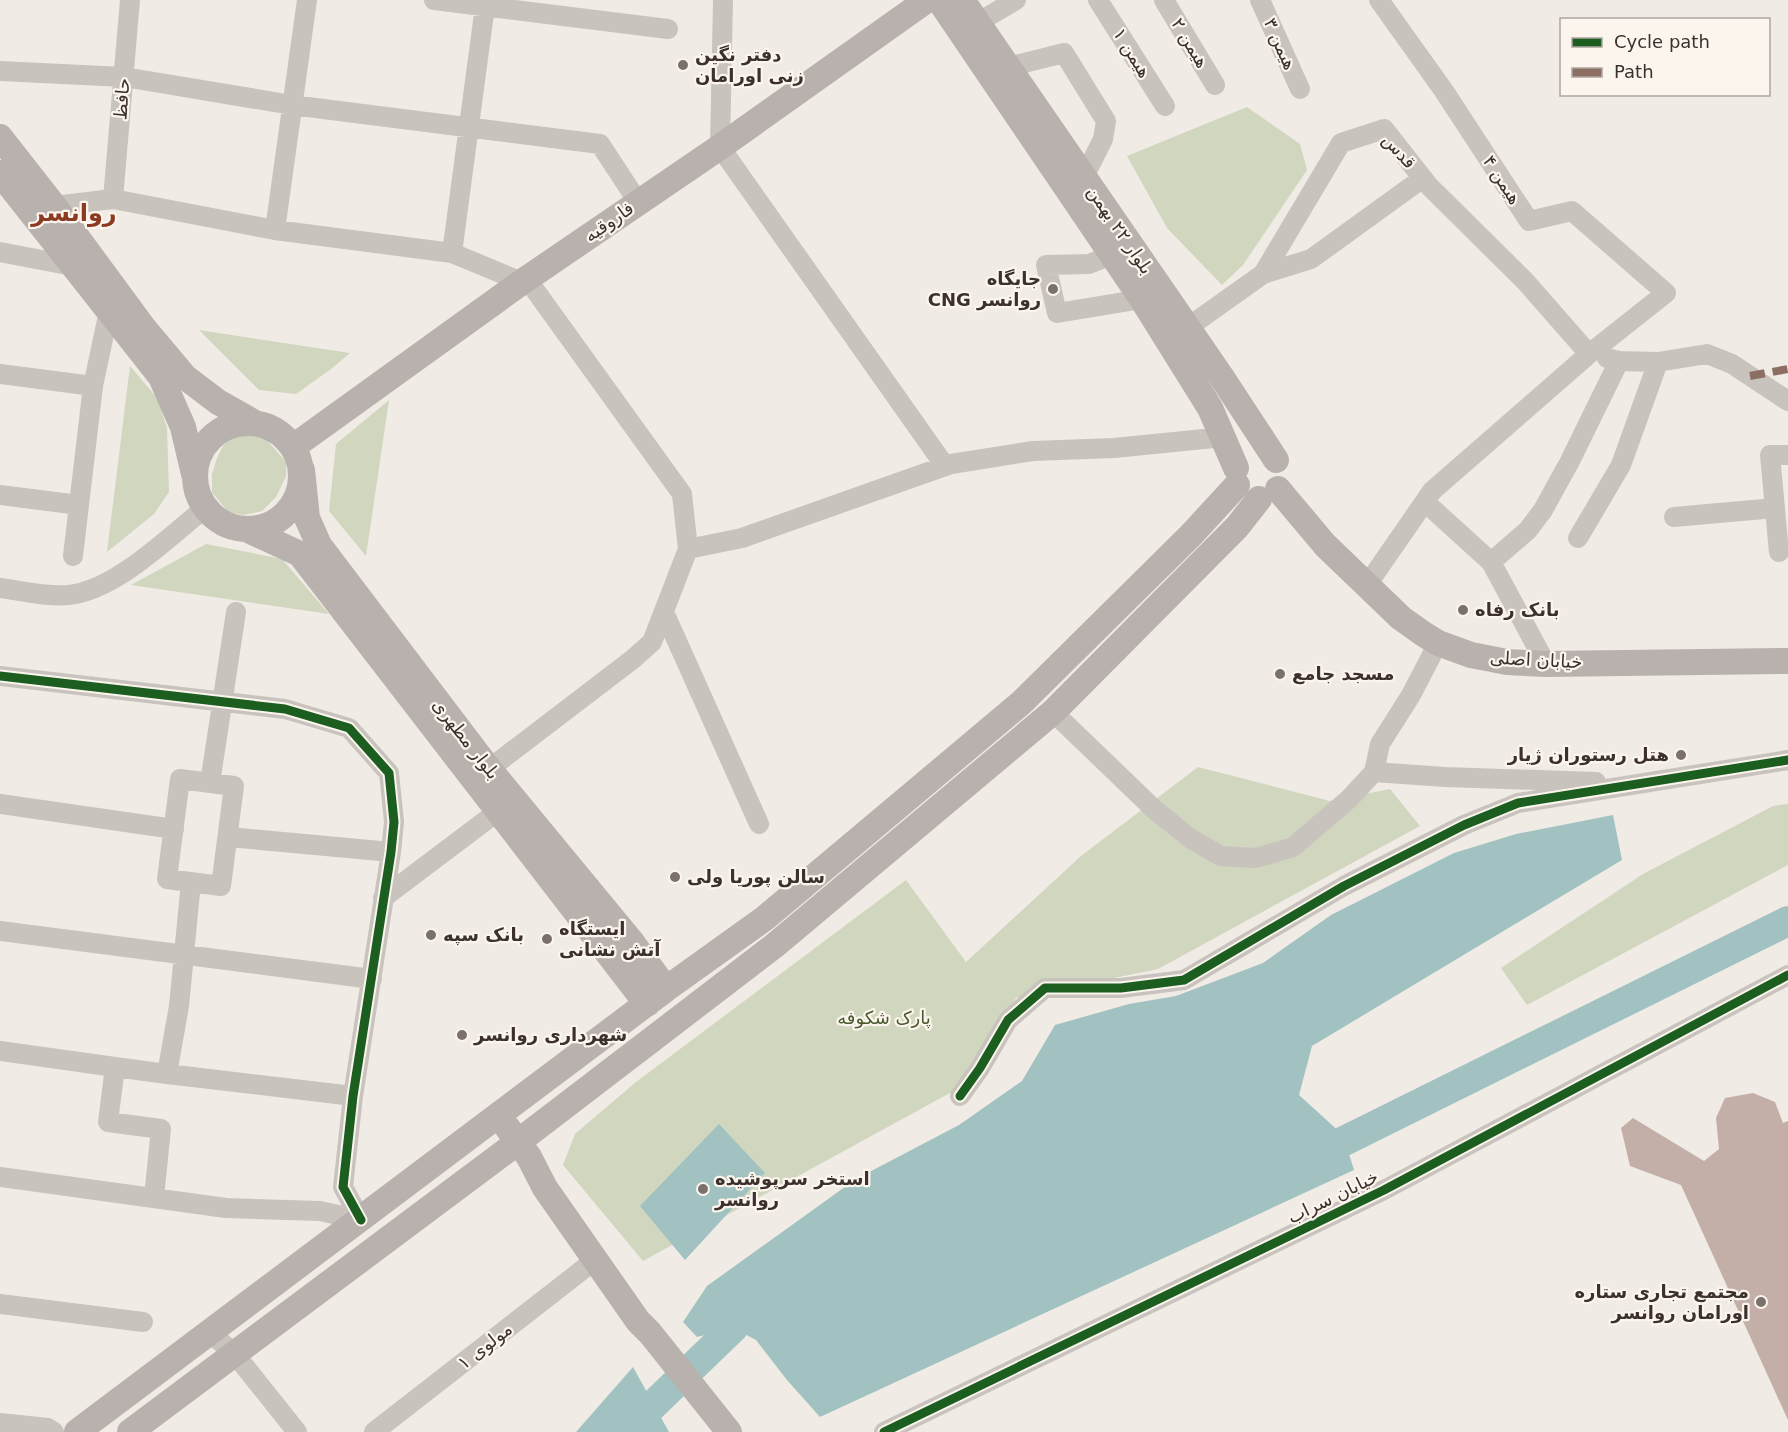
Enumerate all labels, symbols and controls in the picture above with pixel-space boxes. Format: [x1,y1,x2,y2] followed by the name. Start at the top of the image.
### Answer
[1167,14,1213,72] street label: هیمن ۲
[1259,15,1301,73] street label: هیمن ۳
[1560,18,1770,96] legend
[1108,24,1156,82] street label: هیمن ۱
[1614,31,1710,52] text: Cycle path
[695,44,804,87] place label: دفتر نگین زنی اورامان
[676,58,690,72] marker: دفتر نگین زنی اورامان
[1614,61,1654,82] text: Path
[109,77,134,121] street label: حافظ
[1378,129,1421,173] street label: قدس
[1478,151,1526,209] street label: هیمن ۴
[1082,181,1158,279] street label: بلوار ۲۲ بهمن
[580,197,638,247] street label: فاروقیه
[30,199,117,227] district label: روانسر
[928,268,1041,311] place label: جایگاه CNG روانسر
[1046,282,1060,296] marker: جایگاه CNG روانسر
[1475,599,1560,620] place label: بانک رفاه
[1456,603,1470,617] marker: بانک رفاه
[1489,647,1583,672] street label: خیابان اصلی
[1292,663,1394,685] place label: مسجد جامع
[1273,667,1287,681] marker: مسجد جامع
[428,694,504,784] street label: بلوار مطهری
[1507,744,1669,766] place label: هتل رستوران ژیار
[1674,748,1688,762] marker: هتل رستوران ژیار
[687,866,825,888] place label: سالن پوریا ولی
[668,870,682,884] marker: سالن پوریا ولی
[559,918,661,960] place label: ایستگاه آتش نشانی
[443,924,524,946] place label: بانک سپه
[424,928,438,942] marker: بانک سپه
[540,932,554,946] marker: ایستگاه آتش نشانی
[837,1007,931,1029] park label: پارک شکوفه
[473,1024,627,1046] place label: شهرداری روانسر
[455,1028,469,1042] marker: شهرداری روانسر
[1284,1166,1382,1228] street label: خیابان سراب
[714,1168,870,1211] place label: استخر سرپوشیده روانسر
[696,1182,710,1196] marker: استخر سرپوشیده روانسر
[1574,1281,1749,1324] place label: مجتمع تجاری ستاره اورامان روانسر
[1754,1295,1768,1309] marker: مجتمع تجاری ستاره اورامان روانسر
[453,1318,517,1374] street label: مولوی ۱

